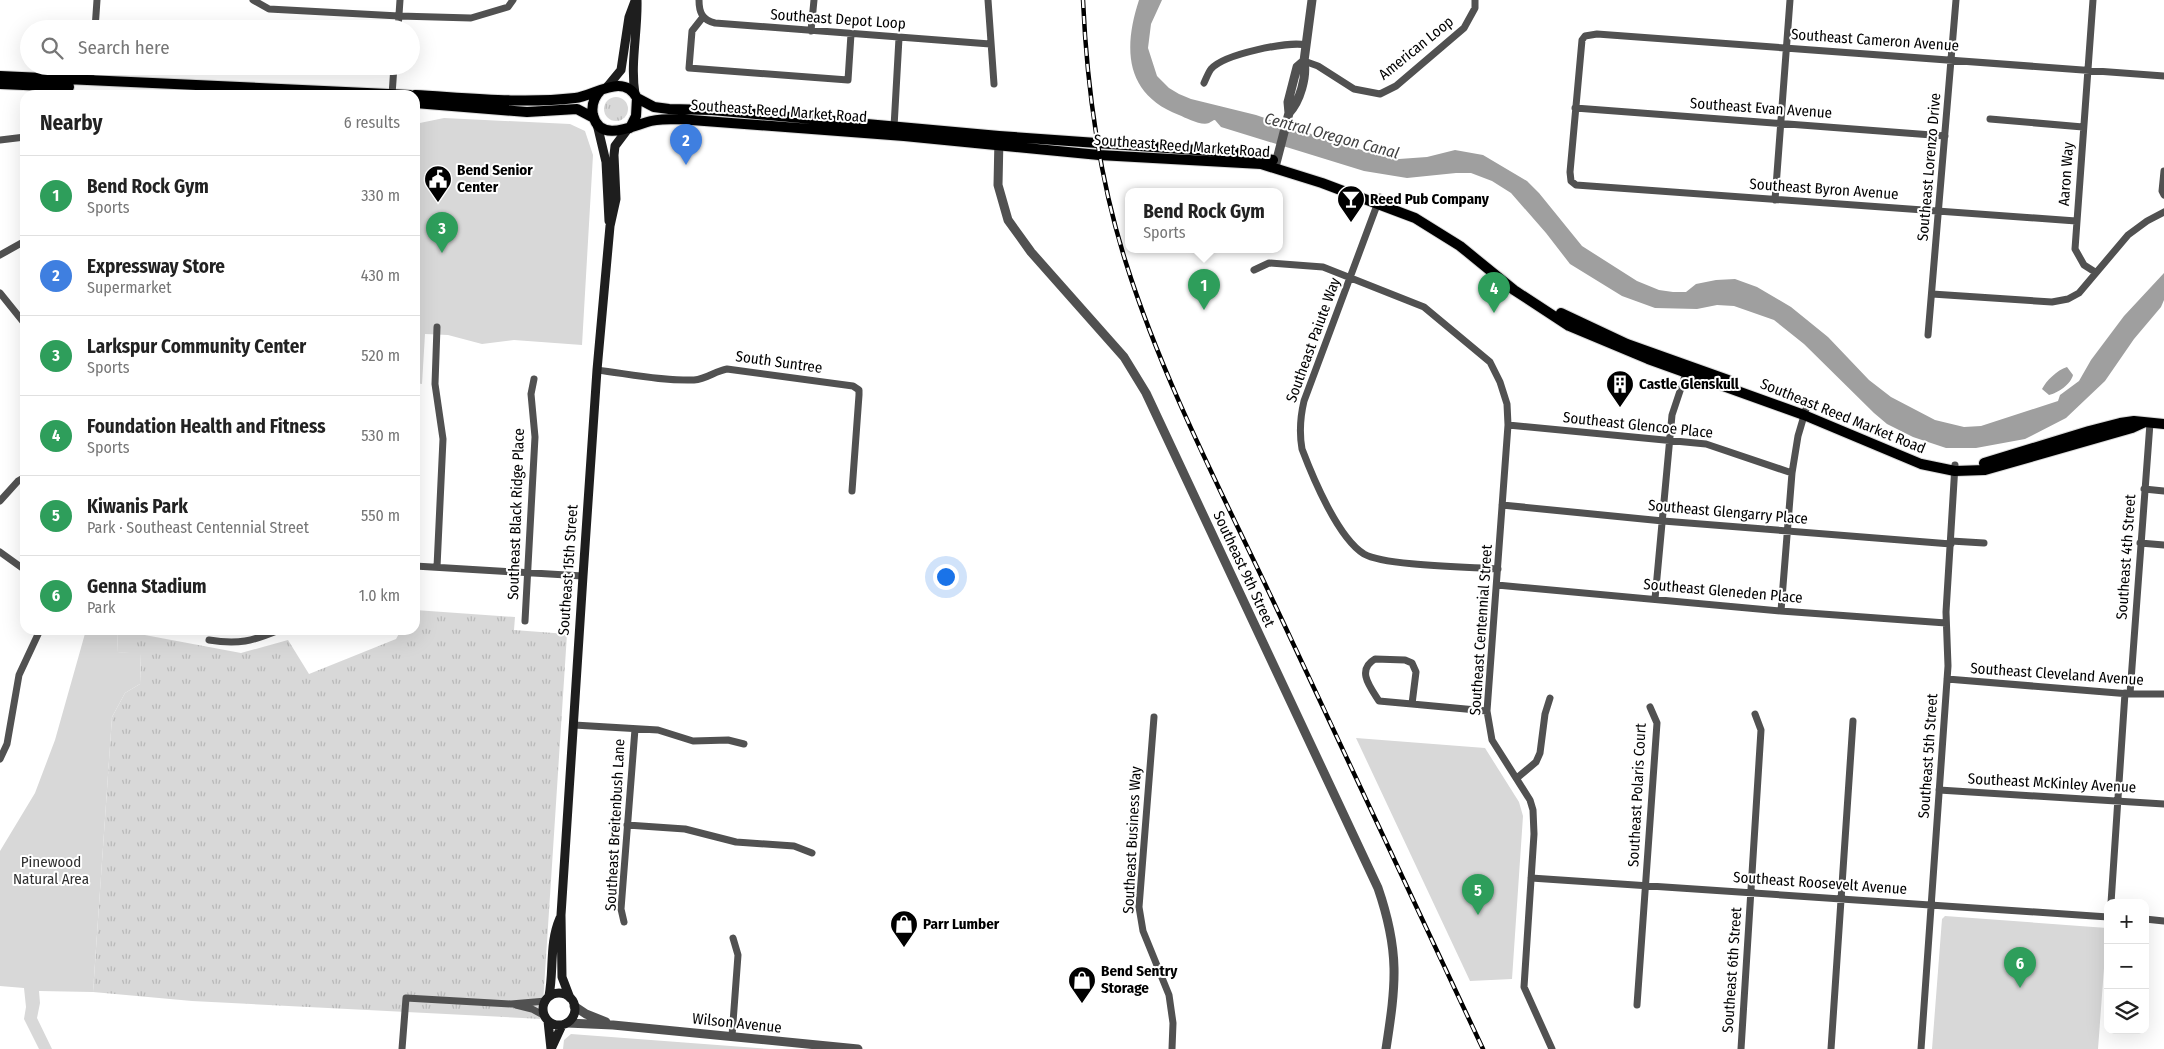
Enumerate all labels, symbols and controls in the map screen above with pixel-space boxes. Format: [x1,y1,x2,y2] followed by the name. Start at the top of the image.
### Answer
[770,5,906,33] street label: Southeast Depot Loop
[1375,12,1457,84] street label: American Loop
[20,20,420,75] search box
[1790,25,1960,55] street label: Southeast Cameron Avenue
[38,34,66,62] icon: search
[78,36,170,59] text: Search here
[1914,92,1944,242] street label: Southeast Lorenzo Drive
[1689,94,1833,122] street label: Southeast Evan Avenue
[690,96,868,126] street label: Southeast Reed Market Road
[1263,108,1401,163] water label: Central Oregon Canal
[40,110,102,136] text: Nearby
[344,113,400,132] text: 6 results
[670,124,702,165] pin: 2
[1093,131,1271,161] street label: Southeast Reed Market Road
[2055,141,2077,207] street label: Aaron Way
[457,161,533,196] place label: Bend Senior Center
[423,164,453,203] public building icon: Bend Senior Center
[87,175,209,198] text: Bend Rock Gym
[1749,175,1899,203] street label: Southeast Byron Avenue
[1336,184,1366,223] bar icon: Reed Pub Company
[53,186,59,205] text: 1
[361,186,400,205] text: 330 m
[1125,188,1283,253] popup
[1370,190,1490,208] place label: Reed Pub Company
[87,198,130,217] text: Sports
[1143,200,1265,223] text: Bend Rock Gym
[426,212,458,253] pin: 3
[1143,223,1186,242] text: Sports
[87,255,225,278] text: Expressway Store
[52,266,60,285] text: 2
[361,266,400,285] text: 430 m
[1188,269,1220,310] pin: 1
[1478,272,1510,313] pin: 4
[1282,275,1344,405] street label: Southeast Paiute Way
[87,278,171,297] text: Supermarket
[87,335,306,358] text: Larkspur Community Center
[52,346,60,365] text: 3
[361,346,400,365] text: 520 m
[735,347,823,377] street label: South Suntree
[87,358,130,377] text: Sports
[1605,369,1635,408] building icon: Castle Glenskull
[1639,375,1740,393] place label: Castle Glenskull
[1758,375,1928,457] street label: Southeast Reed Market Road
[1562,408,1714,442] street label: Southeast Glencoe Place
[87,415,325,438] text: Foundation Health and Fitness
[52,426,60,445] text: 4
[361,426,400,445] text: 530 m
[504,428,528,600] street label: Southeast Black Ridge Place
[87,438,130,457] text: Sports
[2113,494,2139,620] street label: Southeast 4th Street
[87,495,188,518] text: Kiwanis Park
[1647,496,1809,528] street label: Southeast Glengarry Place
[554,504,582,636] street label: Southeast 15th Street
[52,506,60,525] text: 5
[361,506,400,525] text: 550 m
[1209,508,1279,630] street label: Southeast 9th Street
[87,518,309,537] text: Park · Southeast Centennial Street
[1466,544,1496,716] street label: Southeast Centennial Street
[933,564,959,590] your location
[87,575,207,598] text: Genna Stadium
[1643,575,1803,607] street label: Southeast Gleneden Place
[52,586,60,605] text: 6
[359,586,400,605] text: 1.0 km
[87,598,115,617] text: Park
[1970,659,2144,689] street label: Southeast Cleveland Avenue
[1915,693,1941,819] street label: Southeast 5th Street
[1624,723,1650,867] street label: Southeast Polaris Court
[602,738,628,912] street label: Southeast Breitenbush Lane
[1119,765,1145,914] street label: Southeast Business Way
[1967,770,2137,796] street label: Southeast McKinley Avenue
[13,853,89,888] park label: Pinewood Natural Area
[1732,868,1908,898] street label: Southeast Roosevelt Avenue
[1462,874,1494,915] pin: 5
[2104,899,2149,1034] map controls
[2104,899,2149,944] button: +
[1719,906,1745,1033] street label: Southeast 6th Street
[889,909,919,948] shop icon: Parr Lumber
[923,915,1000,933] place label: Parr Lumber
[2104,944,2149,989] button: −
[2004,947,2036,988] pin: 6
[1101,962,1178,997] place label: Bend Sentry Storage
[1067,965,1097,1004] shop icon: Bend Sentry Storage
[2104,989,2149,1034] button: layers
[691,1009,783,1037] street label: Wilson Avenue

